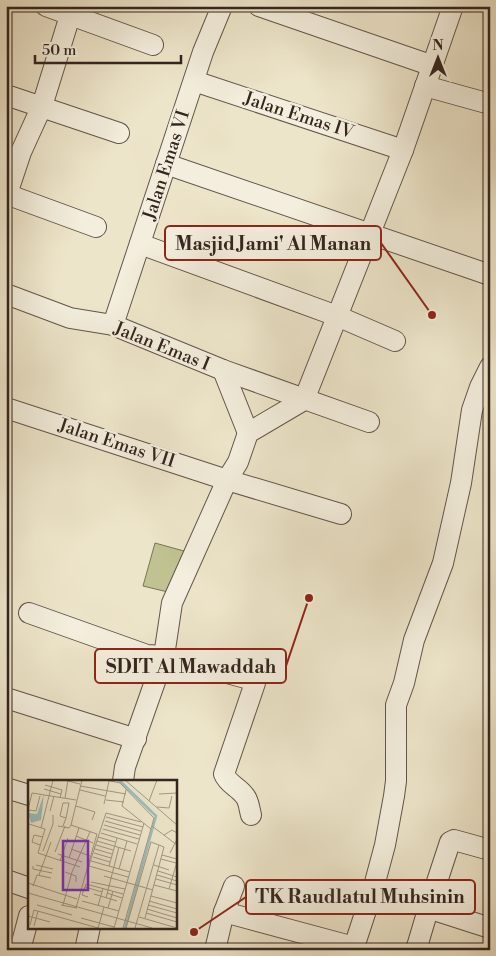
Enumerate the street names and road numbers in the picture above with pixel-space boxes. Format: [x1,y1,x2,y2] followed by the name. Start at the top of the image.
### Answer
[240,87,357,144] street label: Jalan Emas IV
[138,107,195,224] street label: Jalan Emas VI
[110,316,213,376] street label: Jalan Emas I
[55,414,178,473] street label: Jalan Emas VII

